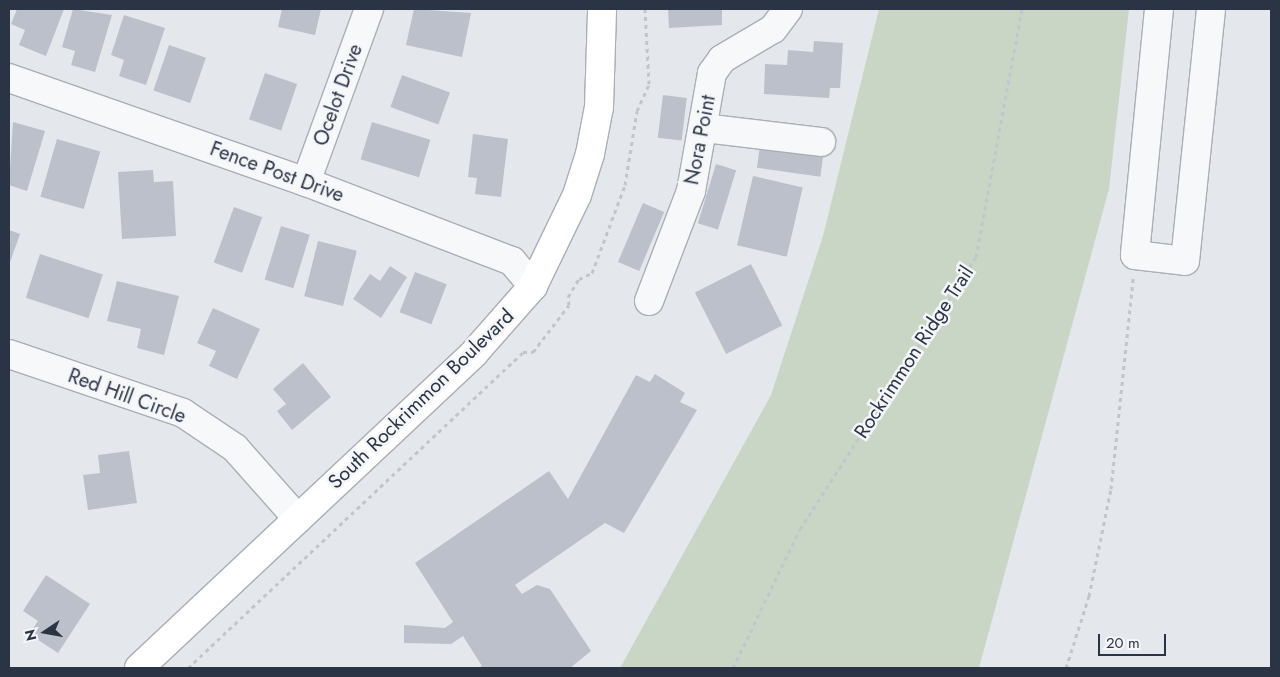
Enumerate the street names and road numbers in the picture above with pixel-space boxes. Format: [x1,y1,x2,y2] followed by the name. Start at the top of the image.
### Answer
[309,41,367,149] street label: Ocelot Drive
[680,93,720,187] street label: Nora Point
[207,137,347,207] street label: Fence Post Drive
[849,261,979,443] street label: Rockrimmon Ridge Trail
[323,304,519,494] street label: South Rockrimmon Boulevard
[65,364,189,428] street label: Red Hill Circle

